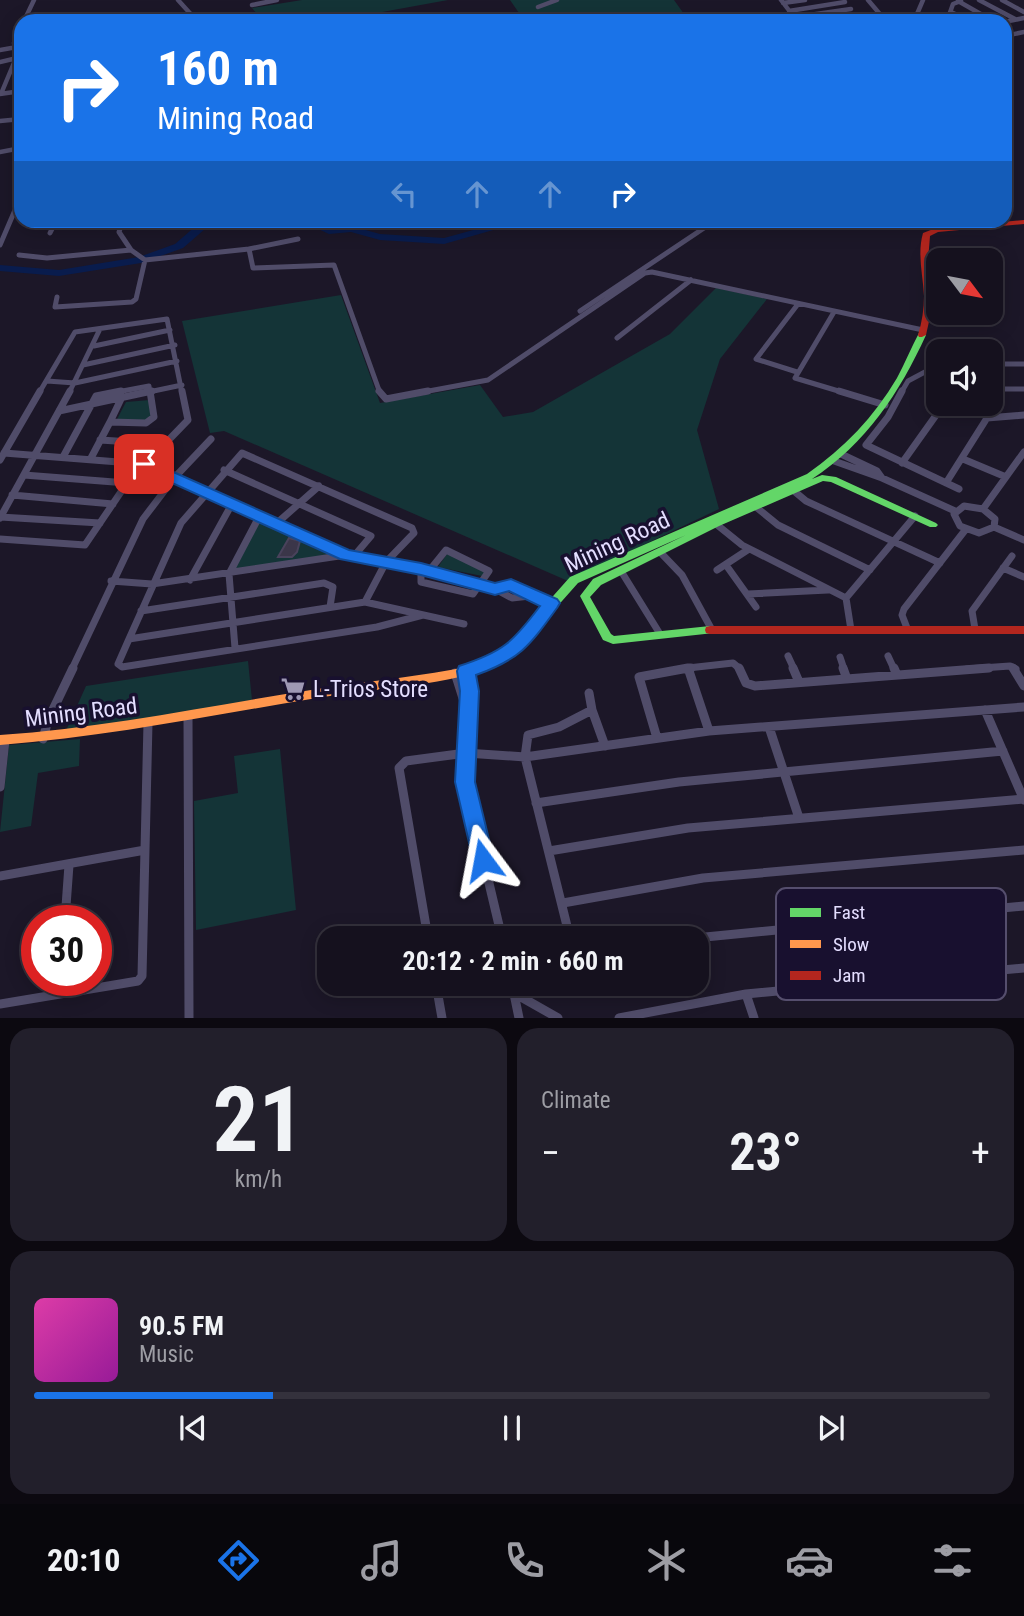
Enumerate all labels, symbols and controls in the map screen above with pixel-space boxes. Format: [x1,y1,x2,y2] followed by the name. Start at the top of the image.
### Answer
[157,40,279,97] text: 160 m
[42,42,133,133] icon: right
[157,99,314,137] text: Mining Road
[385,175,423,213] icon: left
[458,175,496,213] icon: ahead
[531,175,569,213] icon: ahead
[604,175,642,213] icon: right
[926,248,1003,326] north arrow
[926,248,1003,416] map controls
[926,339,1003,416] button: sound
[114,434,174,494] pin
[125,445,163,483] icon: arrive
[560,506,674,579] street label: Mining Road
[279,675,307,703] supermarket icon: L-Trios Store
[313,676,428,703] place label: L-Trios Store
[23,692,139,733] street label: Mining Road
[446,823,520,897] position arrow
[776,888,1006,1000] legend
[833,901,865,924] text: Fast
[21,905,112,996] speed limit sign: 30
[833,933,869,956] text: Slow
[403,946,623,976] text: 20:12 · 2 min · 660 m
[833,964,866,987] text: Jam
[213,1067,304,1173] text: 21
[541,1087,611,1114] text: Climate
[729,1122,802,1183] text: 23°
[541,1131,560,1175] text: −
[971,1131,990,1175] text: +
[235,1166,282,1193] text: km/h
[139,1311,224,1341] text: 90.5 FM
[139,1341,194,1368] text: Music
[174,1409,212,1447] icon: previous
[493,1409,531,1447] icon: pause
[812,1409,850,1447] icon: next
[214,1536,263,1585] icon: directions
[357,1536,406,1585] icon: music
[500,1536,549,1585] icon: phone
[642,1536,691,1585] icon: climate
[785,1536,834,1585] icon: car
[928,1536,977,1585] icon: filters
[47,1541,120,1579] text: 20:10

